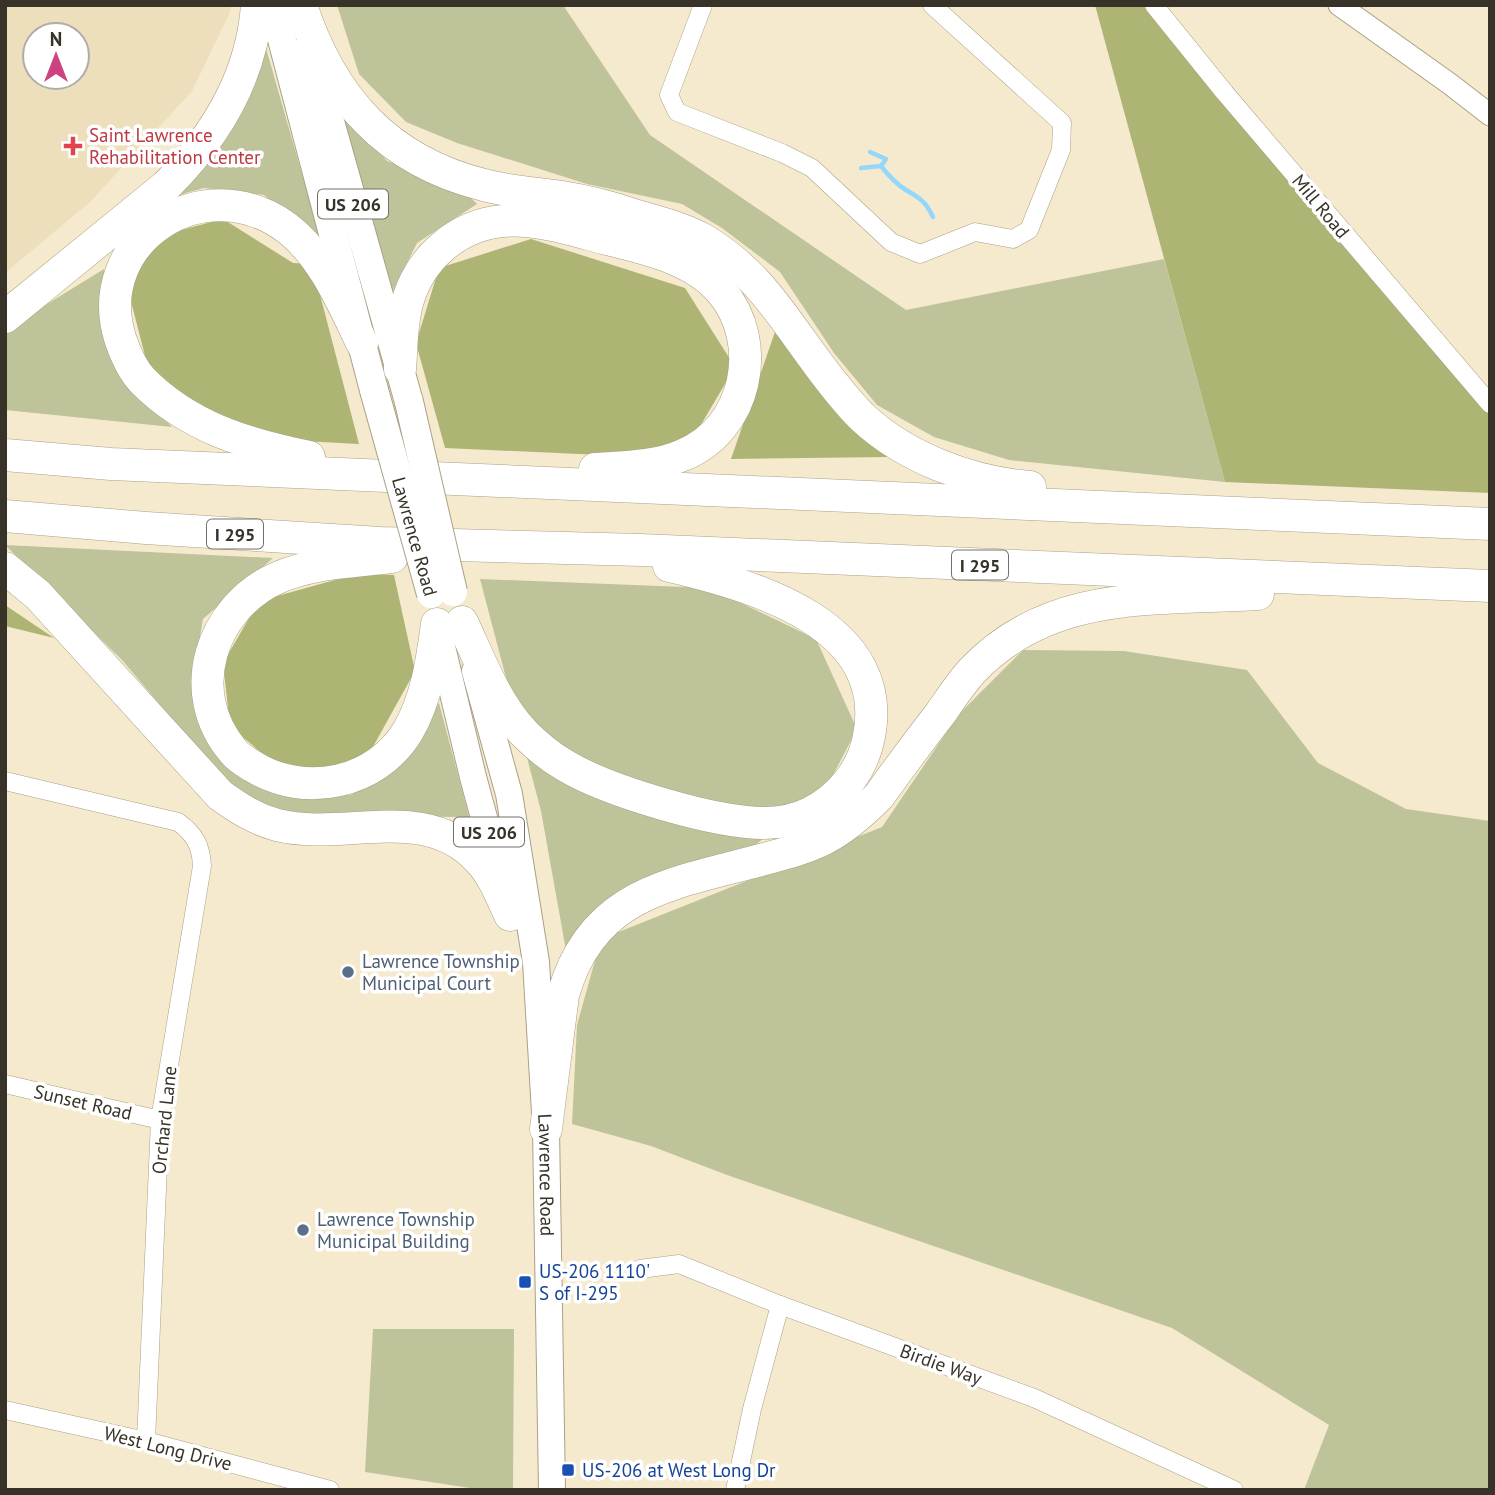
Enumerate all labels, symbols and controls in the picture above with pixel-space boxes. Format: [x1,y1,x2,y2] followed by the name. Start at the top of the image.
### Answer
[21,21,91,91] north arrow
[50,27,62,51] text: N
[89,123,261,169] place label: Saint Lawrence Rehabilitation Center
[63,136,83,156] marker: Saint Lawrence Rehabilitation Center
[1287,169,1355,243] street label: Mill Road
[318,190,388,218] road number: US 206
[387,474,443,599] street label: Lawrence Road
[207,520,263,548] road number: I 295
[952,550,1008,580] road number: I 295
[454,818,524,846] road number: US 206
[362,949,520,995] place label: Lawrence Township Municipal Court
[340,964,356,980] marker: Lawrence Township Municipal Court
[146,1065,182,1175] street label: Orchard Lane
[32,1079,134,1125] street label: Sunset Road
[533,1113,560,1236] street label: Lawrence Road
[317,1207,475,1253] place label: Lawrence Township Municipal Building
[295,1222,311,1238] marker: Lawrence Township Municipal Building
[539,1259,650,1305] place label: US-206 1110' S of I-295
[517,1274,533,1290] marker: US-206 1110' S of I-295
[897,1338,985,1390] street label: Birdie Way
[101,1420,235,1476] street label: West Long Drive
[582,1458,776,1482] place label: US-206 at West Long Dr
[560,1462,576,1478] marker: US-206 at West Long Dr

